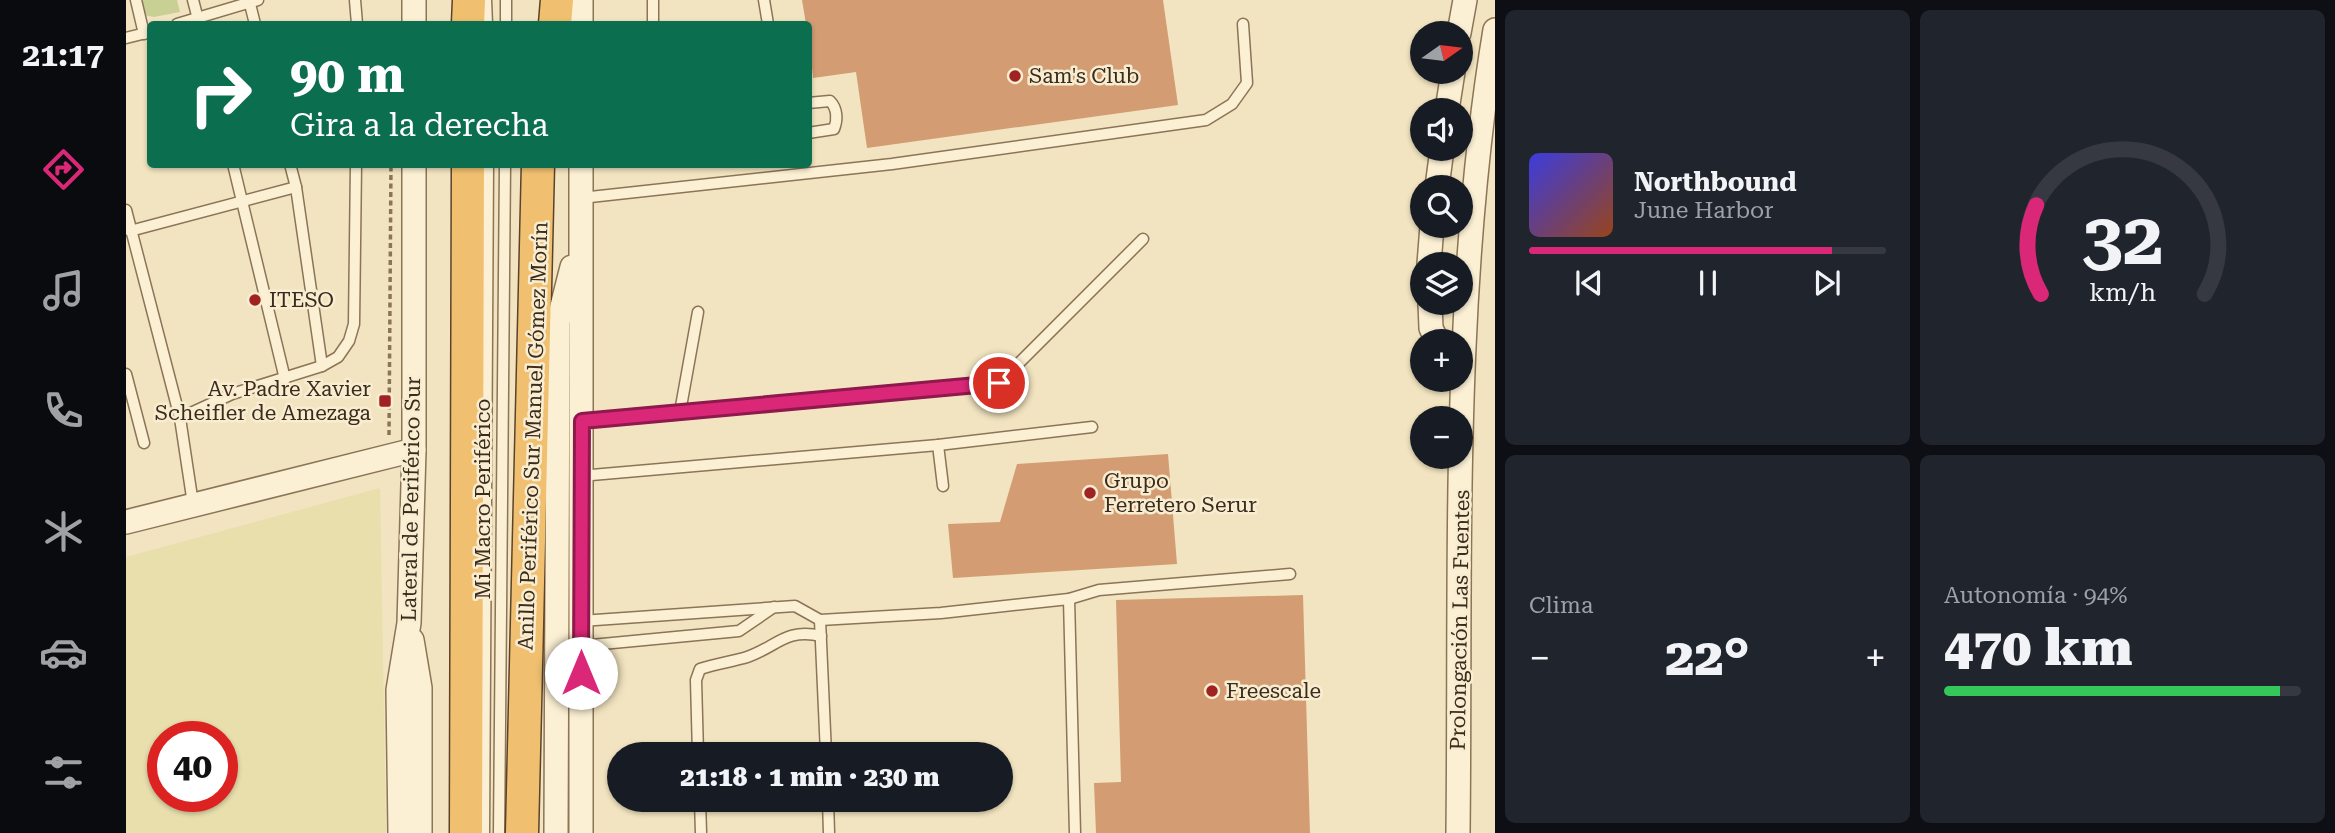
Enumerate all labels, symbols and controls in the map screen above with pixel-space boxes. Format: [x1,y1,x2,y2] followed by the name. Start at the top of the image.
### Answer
[1410,21,1474,84] north arrow
[1410,21,1473,469] map controls
[22,36,104,74] text: 21:17
[290,47,405,104] text: 90 m
[175,49,266,140] icon: right
[1029,64,1139,88] place label: Sam's Club
[1007,68,1023,84] marker: Sam's Club
[1410,98,1473,161] button: sound
[290,106,549,144] text: Gira a la derecha
[39,145,88,194] icon: directions
[1634,167,1797,197] text: Northbound
[1410,175,1473,238] button: search
[1634,197,1774,224] text: June Harbor
[2082,197,2163,282] text: 32
[514,221,552,651] street label: Anillo Periférico Sur Manuel Gómez Morín
[1410,252,1473,315] button: layers
[1570,264,1608,302] icon: previous
[1689,264,1727,302] icon: pause
[1808,264,1846,302] icon: next
[39,266,88,315] icon: music
[2089,278,2156,307] text: km/h
[269,288,334,312] place label: ITESO
[247,292,263,308] marker: ITESO
[1410,329,1473,392] button: +
[969,353,1029,413] pin
[980,364,1018,402] icon: arrive
[397,376,425,622] street label: Lateral de Periférico Sur
[155,377,372,425] place label: Av. Padre Xavier Scheifler de Amezaga
[39,386,88,435] icon: phone
[377,393,393,409] marker: Av. Padre Xavier Scheifler de Amezaga
[471,399,495,599] street label: Mi Macro Periférico
[1410,406,1473,469] button: −
[1104,469,1257,517] place label: Grupo Ferretero Serur
[1082,485,1098,501] marker: Grupo Ferretero Serur
[1446,490,1474,750] street label: Prolongación Las Fuentes
[39,507,88,556] icon: climate
[1944,582,2128,609] text: Autonomía · 94%
[1529,592,1593,619] text: Clima
[1944,617,2132,678] text: 470 km
[1665,627,1750,688] text: 22°
[39,628,88,677] icon: car
[544,636,618,710] position arrow
[1529,636,1550,680] text: −
[1865,636,1886,680] text: +
[1226,679,1321,703] place label: Freescale
[1204,683,1220,699] marker: Freescale
[147,721,238,812] speed limit sign: 40
[39,748,88,797] icon: filters
[680,762,940,792] text: 21:18 · 1 min · 230 m

